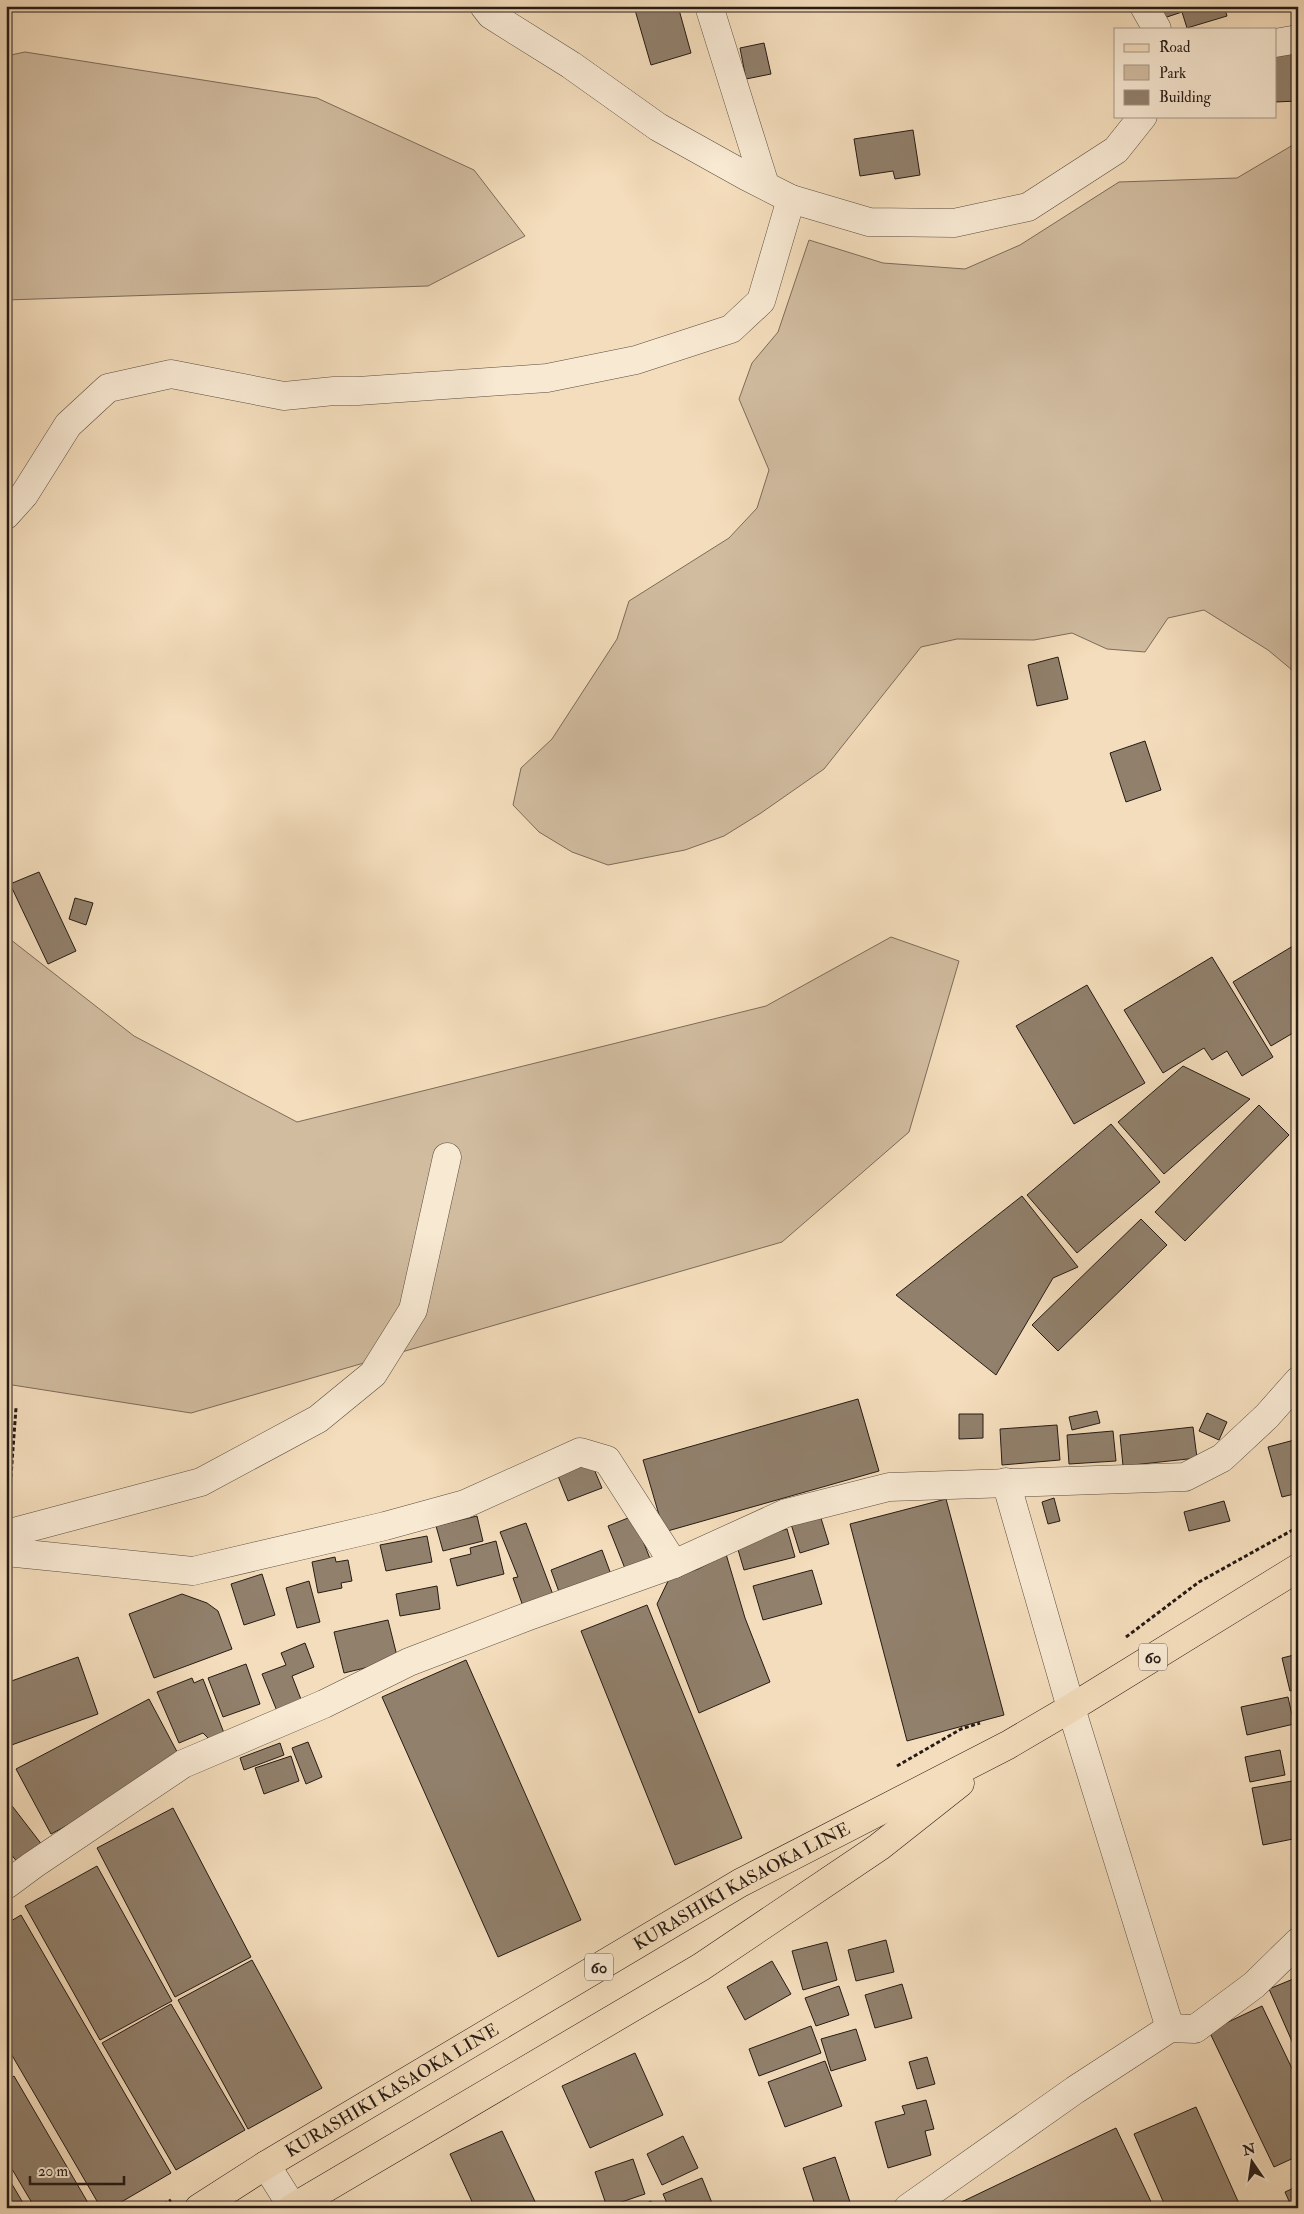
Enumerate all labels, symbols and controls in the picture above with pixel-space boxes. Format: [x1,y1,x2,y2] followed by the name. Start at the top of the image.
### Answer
[1114,28,1276,118] legend
[1159,38,1191,57] text: Road
[1159,64,1186,83] text: Park
[1159,88,1211,107] text: Building
[1139,1644,1167,1670] road number: 60
[629,1817,854,1956] street label: KURASHIKI KASAOKA LINE
[585,1954,613,1980] road number: 60
[281,2018,503,2163] street label: KURASHIKI KASAOKA LINE
[1226,2136,1276,2186] north arrow
[1240,2140,1258,2160] text: N
[30,2154,124,2186] scale bar
[38,2162,68,2181] text: 20 m

